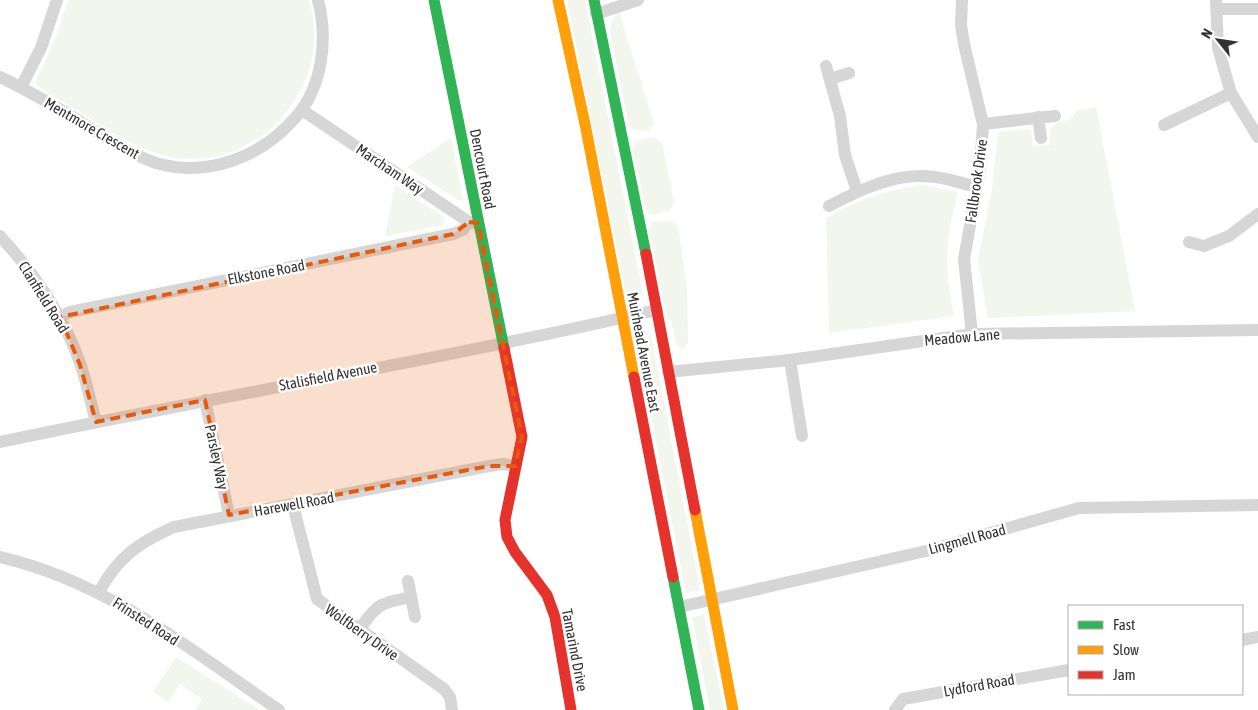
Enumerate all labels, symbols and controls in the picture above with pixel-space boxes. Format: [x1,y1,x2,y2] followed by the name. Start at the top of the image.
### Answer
[1193,15,1243,65] north arrow
[1198,26,1216,41] text: N
[41,94,143,162] street label: Mentmore Crescent
[467,127,499,211] street label: Dencourt Road
[962,138,990,224] street label: Fallbrook Drive
[353,140,427,198] street label: Marcham Way
[226,256,306,288] street label: Elkstone Road
[15,258,73,336] street label: Clanfield Road
[624,291,664,413] street label: Muirhead Avenue East
[924,325,1001,349] street label: Meadow Lane
[278,358,379,394] street label: Stalisfield Avenue
[202,423,232,491] street label: Parsley Way
[253,489,335,519] street label: Harewell Road
[927,521,1007,557] street label: Lingmell Road
[110,593,182,649] street label: Frinsted Road
[322,600,402,664] street label: Wolfberry Drive
[1068,605,1243,695] legend
[559,607,591,693] street label: Tamarind Drive
[1113,616,1135,633] text: Fast
[1113,641,1139,658] text: Slow
[1113,666,1136,683] text: Jam
[942,670,1016,700] street label: Lydford Road

